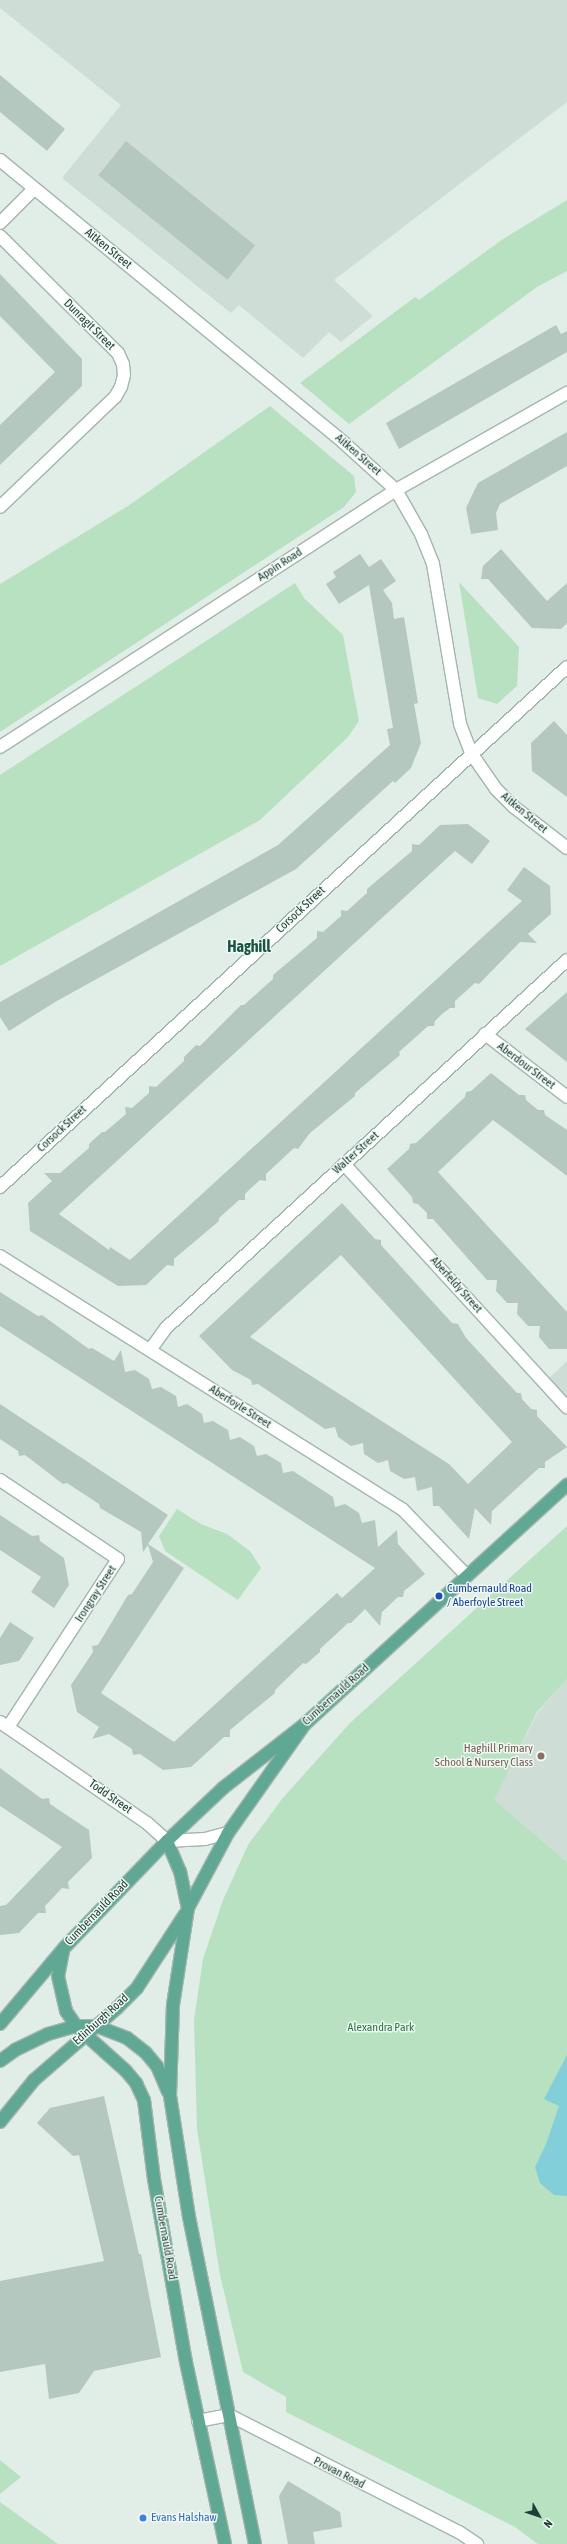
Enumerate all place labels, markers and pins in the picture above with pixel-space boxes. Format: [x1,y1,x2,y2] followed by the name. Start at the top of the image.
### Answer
[447,1582,532,1610] place label: Cumbernauld Road / Aberfoyle Street
[434,1591,444,1601] marker: Cumbernauld Road / Aberfoyle Street
[435,1742,533,1770] place label: Haghill Primary School & Nursery Class
[536,1751,546,1761] marker: Haghill Primary School & Nursery Class
[151,2511,217,2525] place label: Evans Halshaw
[138,2513,148,2523] marker: Evans Halshaw

